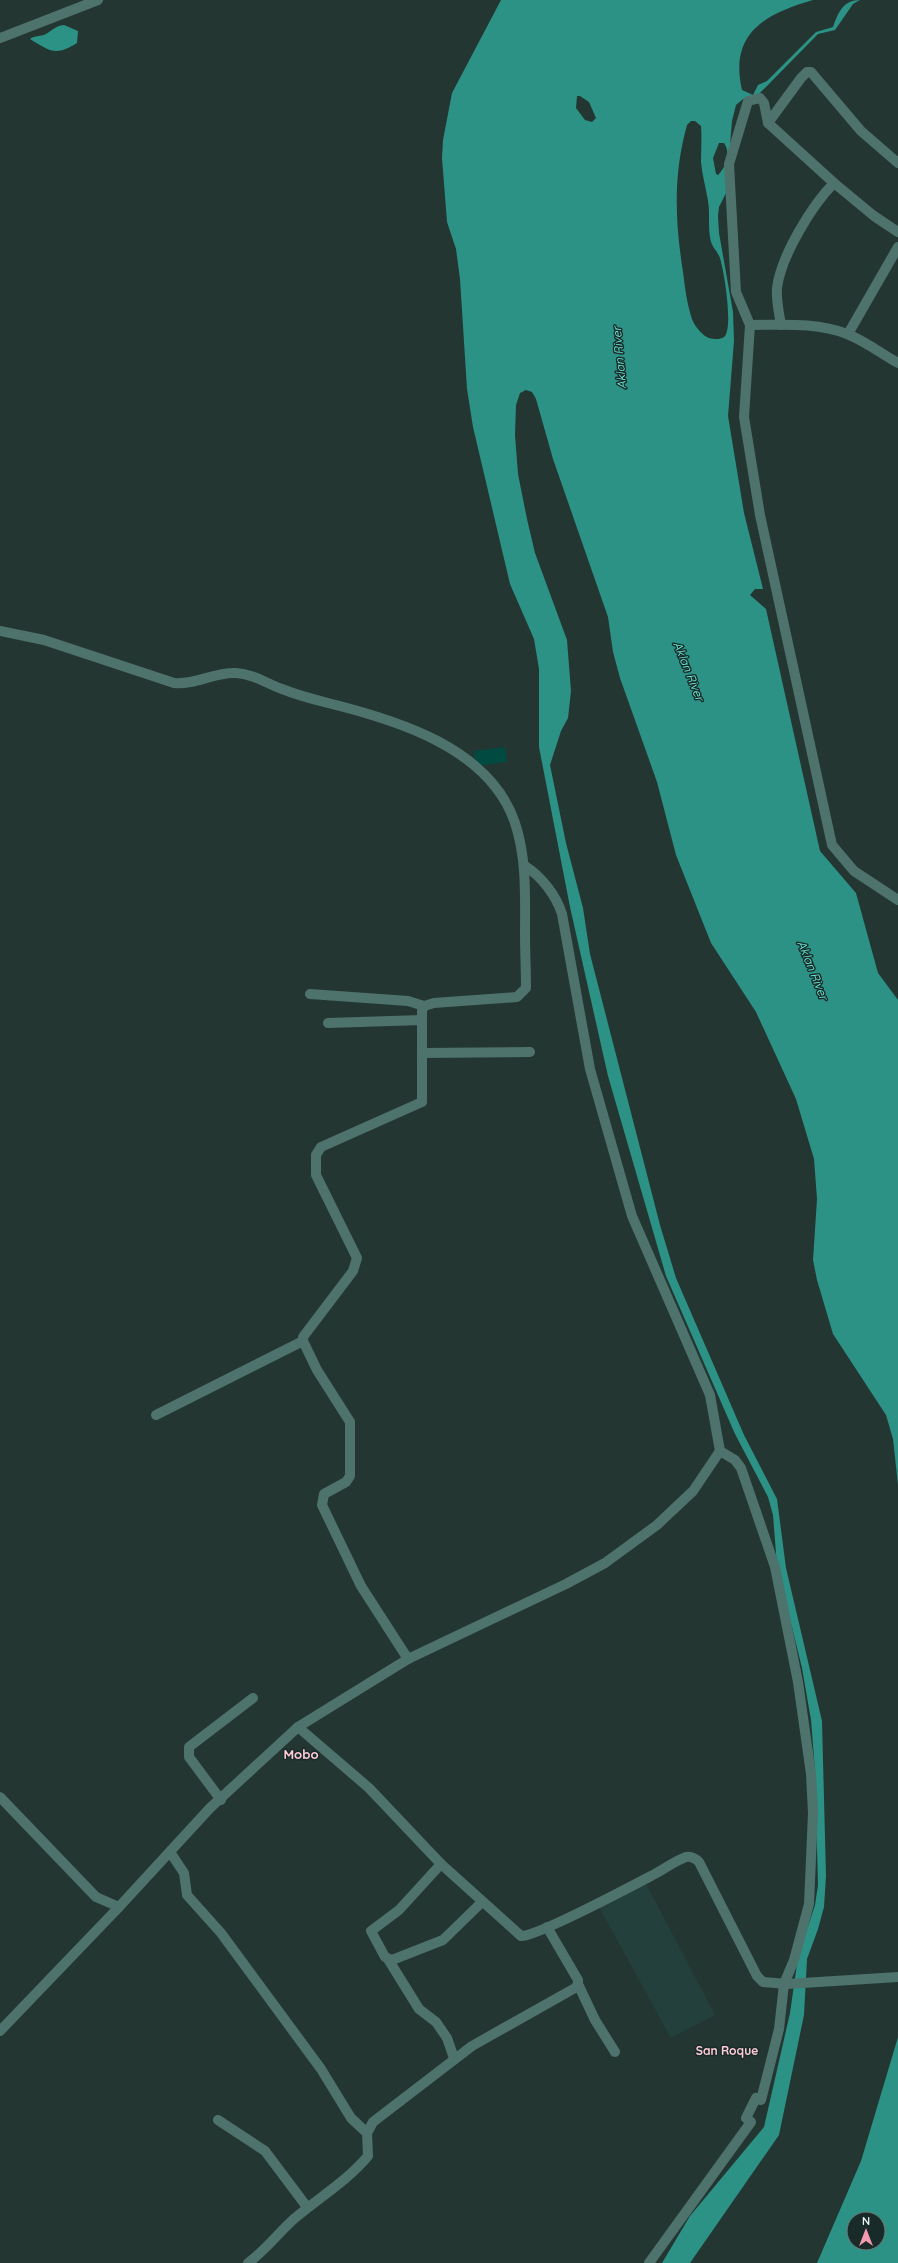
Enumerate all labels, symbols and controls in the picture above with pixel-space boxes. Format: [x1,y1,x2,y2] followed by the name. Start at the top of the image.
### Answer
[609,325,629,390] water label: Aklan River
[670,639,708,704] water label: Aklan River
[794,938,832,1003] water label: Aklan River
[283,1746,319,1762] district label: Mobo
[696,2043,758,2058] district label: San Roque
[846,2211,886,2251] north arrow
[862,2214,870,2228] text: N

